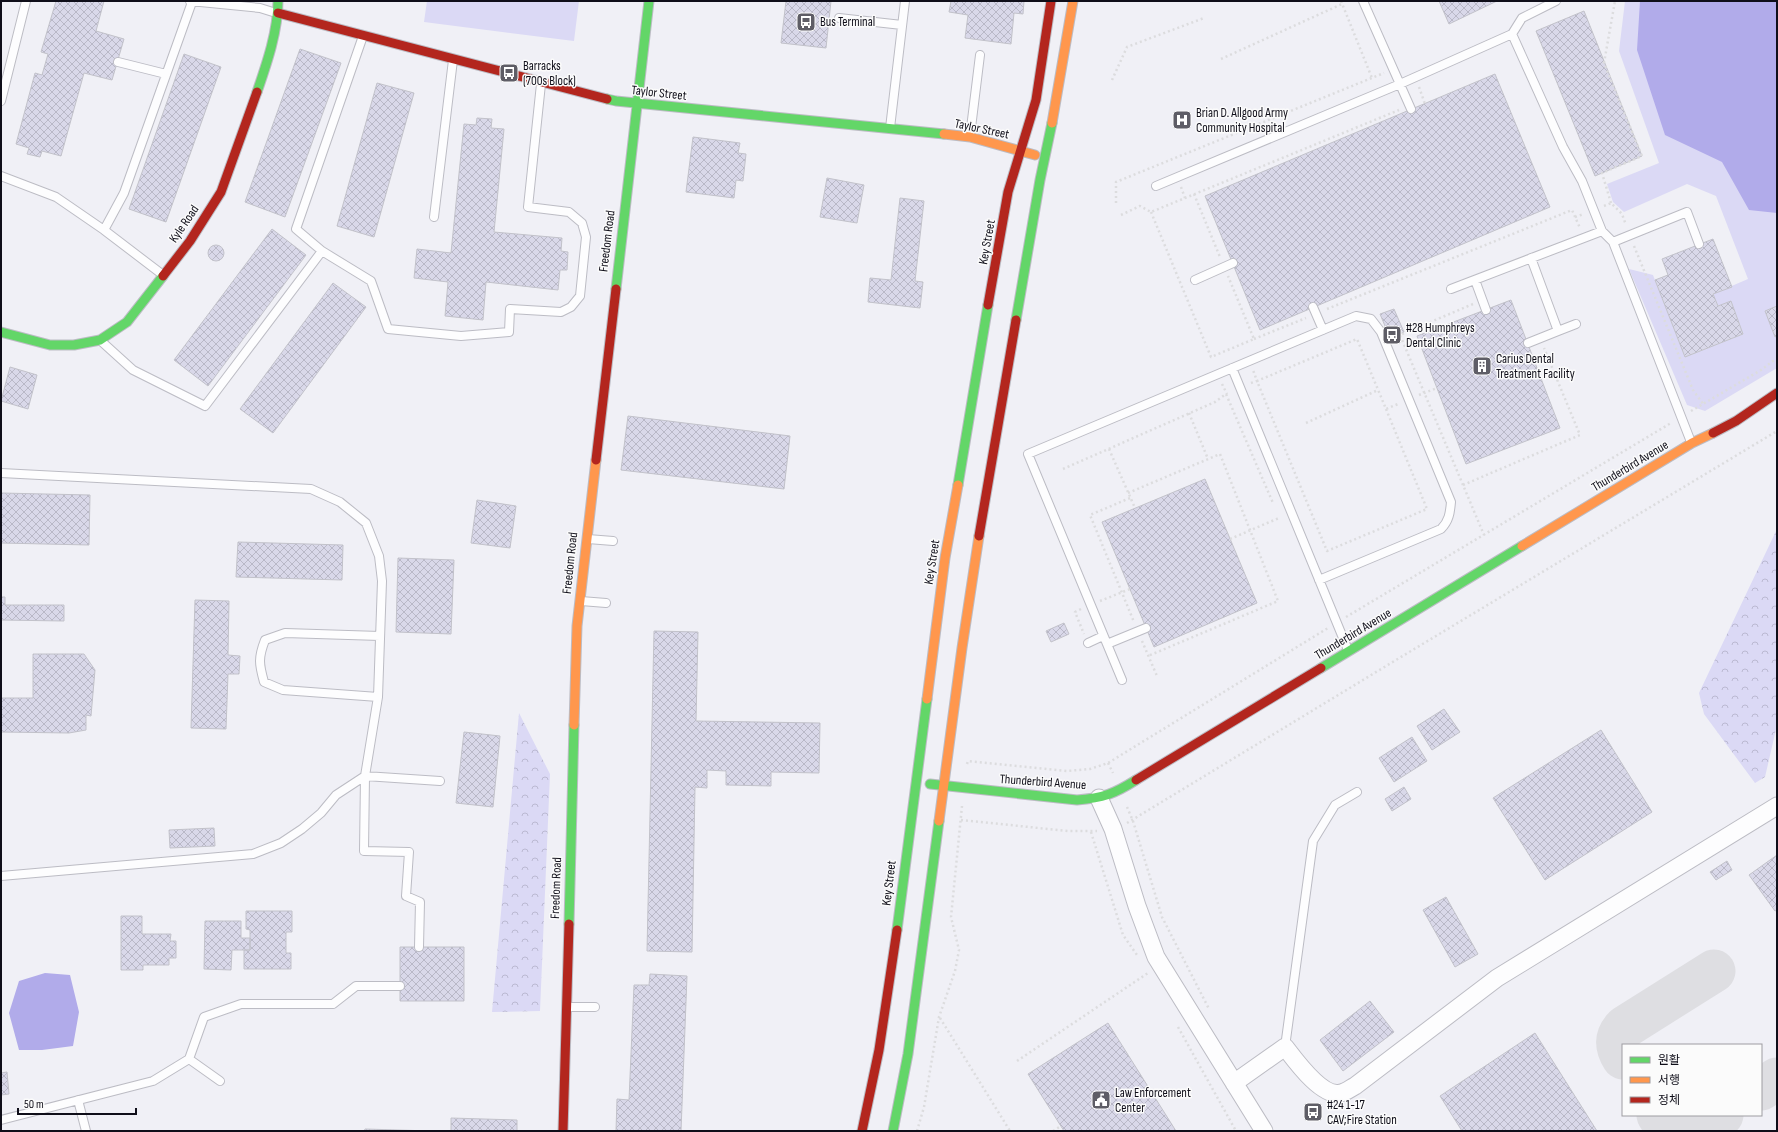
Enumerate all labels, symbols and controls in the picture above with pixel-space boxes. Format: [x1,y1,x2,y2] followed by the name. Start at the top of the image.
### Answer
[795,11,817,33] bus stop icon: Bus Terminal
[820,14,875,30] place label: Bus Terminal
[523,58,576,89] place label: Barracks (700s Block)
[498,62,520,84] bus stop icon: Barracks (700s Block)
[631,82,687,104] street label: Taylor Street
[1196,105,1288,136] place label: Brian D. Allgood Army Community Hospital
[1171,109,1193,131] hospital icon: Brian D. Allgood Army Community Hospital
[953,115,1011,143] street label: Taylor Street
[166,202,202,246] street label: Kyle Road
[595,209,619,273] street label: Freedom Road
[975,218,999,266] street label: Key Street
[1406,320,1475,351] place label: #28 Humphreys Dental Clinic
[1381,324,1403,346] bus stop icon: #28 Humphreys Dental Clinic
[1496,351,1575,382] place label: Carius Dental Treatment Facility
[1471,355,1493,377] building icon: Carius Dental Treatment Facility
[1589,437,1671,495] street label: Thunderbird Avenue
[559,531,581,595] street label: Freedom Road
[921,538,943,586] street label: Key Street
[1312,605,1394,663] street label: Thunderbird Avenue
[999,771,1087,793] street label: Thunderbird Avenue
[547,857,565,919] street label: Freedom Road
[878,860,900,906] street label: Key Street
[1622,1044,1762,1116] legend
[1658,1053,1680,1068] text: 원활
[1658,1073,1680,1088] text: 서행
[1115,1085,1191,1116] place label: Law Enforcement Center
[1090,1089,1112,1111] public building icon: Law Enforcement Center
[18,1090,136,1116] scale bar
[1658,1093,1680,1108] text: 정체
[24,1097,44,1112] text: 50 m
[1327,1097,1397,1128] place label: #24 1-17 CAV;Fire Station
[1302,1101,1324,1123] bus stop icon: #24 1-17 CAV;Fire Station

